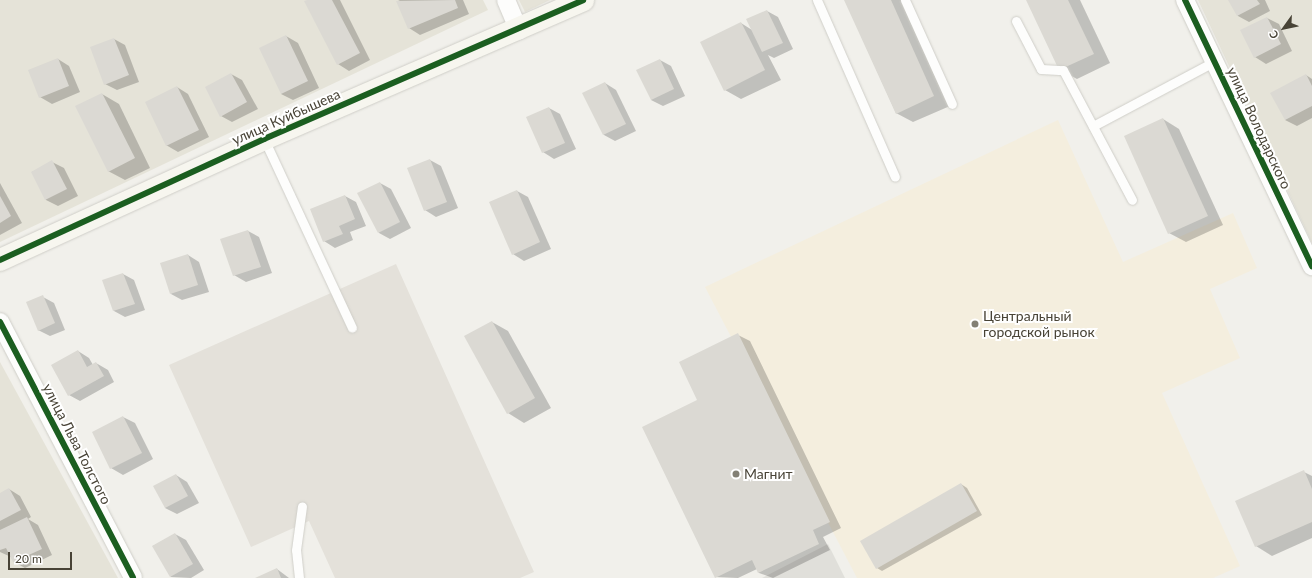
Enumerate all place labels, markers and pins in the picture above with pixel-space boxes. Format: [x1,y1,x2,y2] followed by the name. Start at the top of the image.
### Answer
[983,308,1095,340] place label: Центральный городской рынок
[970,319,980,329] marker: Центральный городской рынок
[744,466,793,482] place label: Магнит
[731,469,741,479] marker: Магнит

